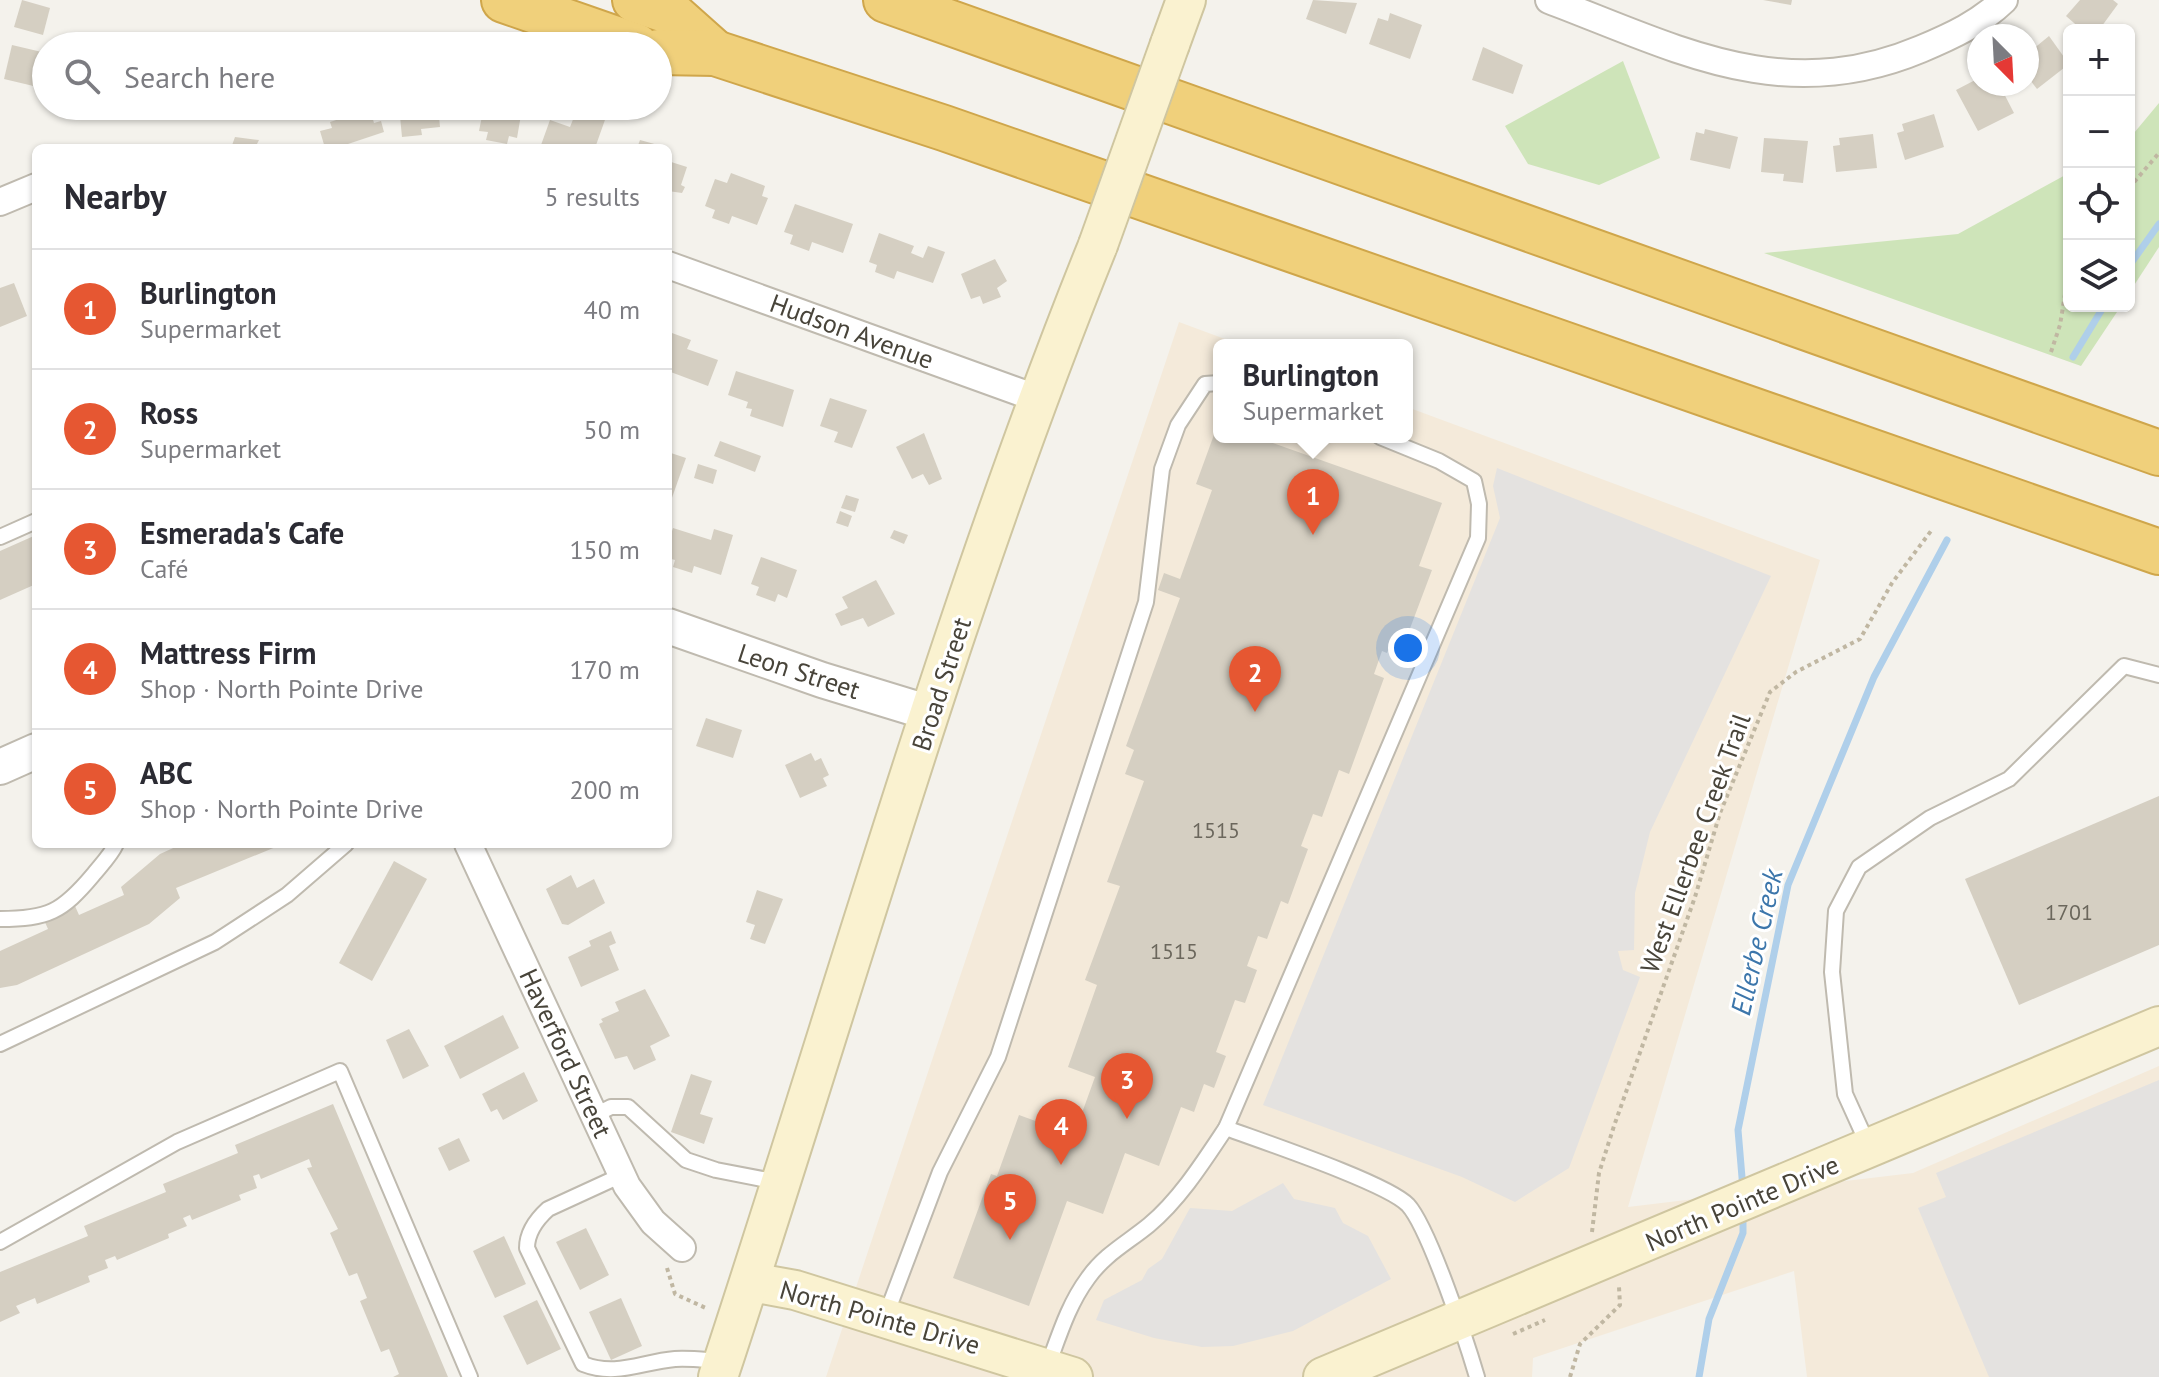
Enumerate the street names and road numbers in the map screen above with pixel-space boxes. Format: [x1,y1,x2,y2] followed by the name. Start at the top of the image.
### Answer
[766,286,938,376] street label: Hudson Avenue
[904,613,978,755] street label: Broad Street
[734,636,864,706] street label: Leon Street
[1633,708,1757,977] street label: West Ellerbee Creek Trail
[512,963,620,1143] street label: Haverford Street
[1640,1147,1844,1259] street label: North Pointe Drive
[776,1273,984,1361] street label: North Pointe Drive

